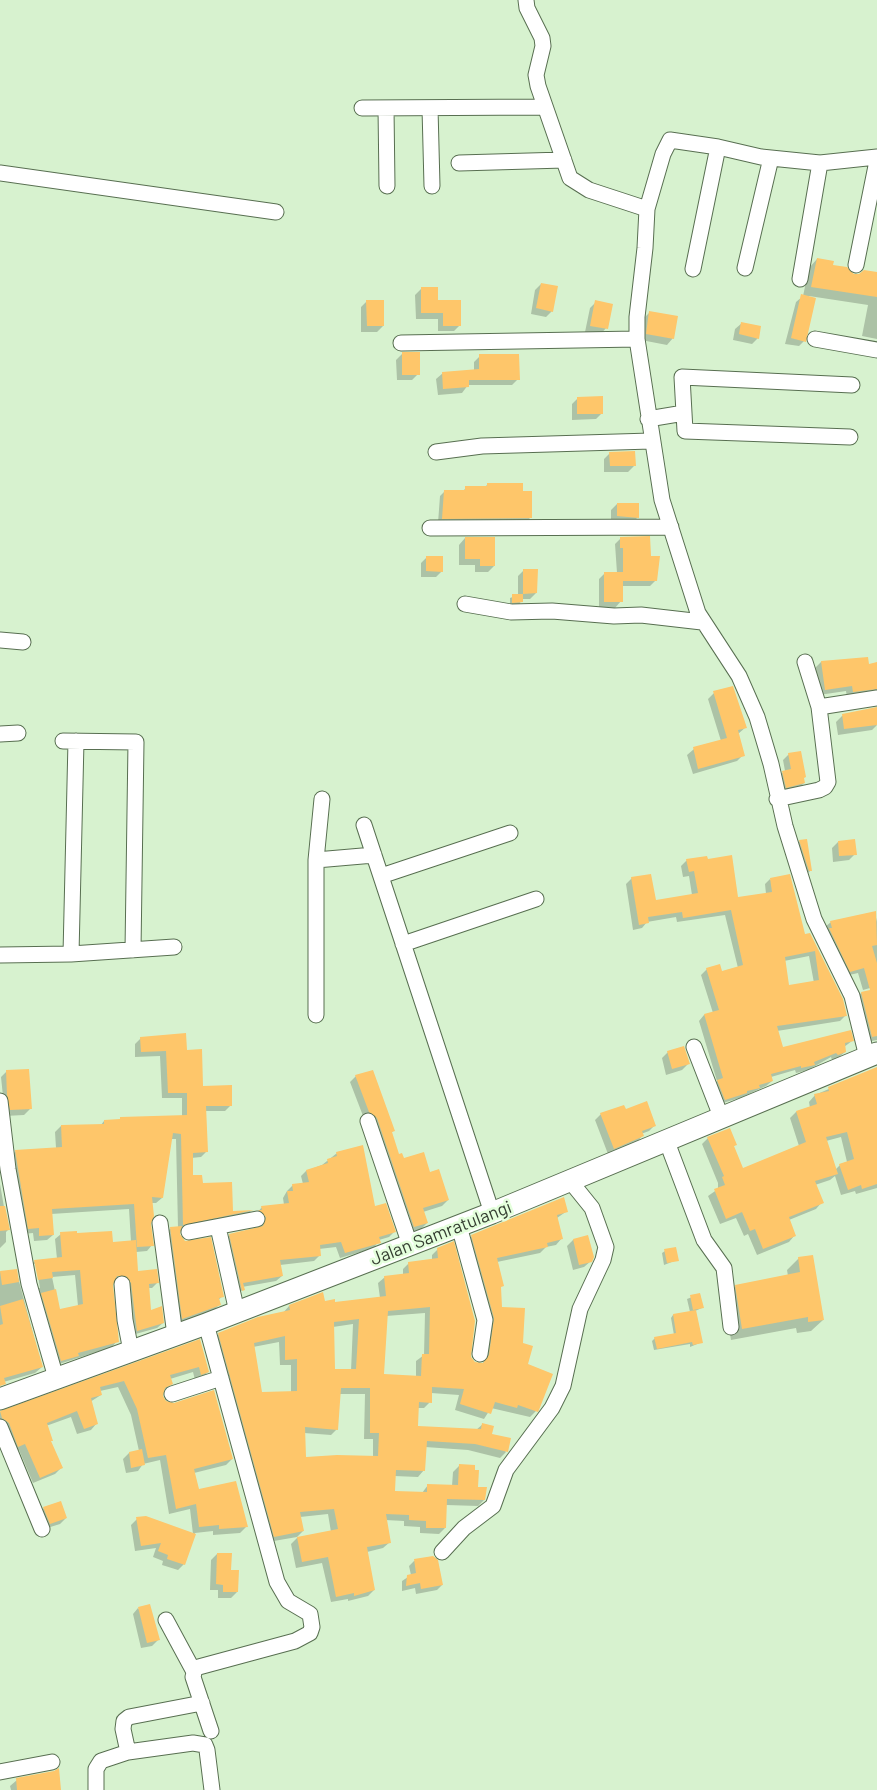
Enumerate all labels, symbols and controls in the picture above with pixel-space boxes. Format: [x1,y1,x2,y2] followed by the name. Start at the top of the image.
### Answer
[367,1196,515,1270] street label: Jalan Samratulangi

